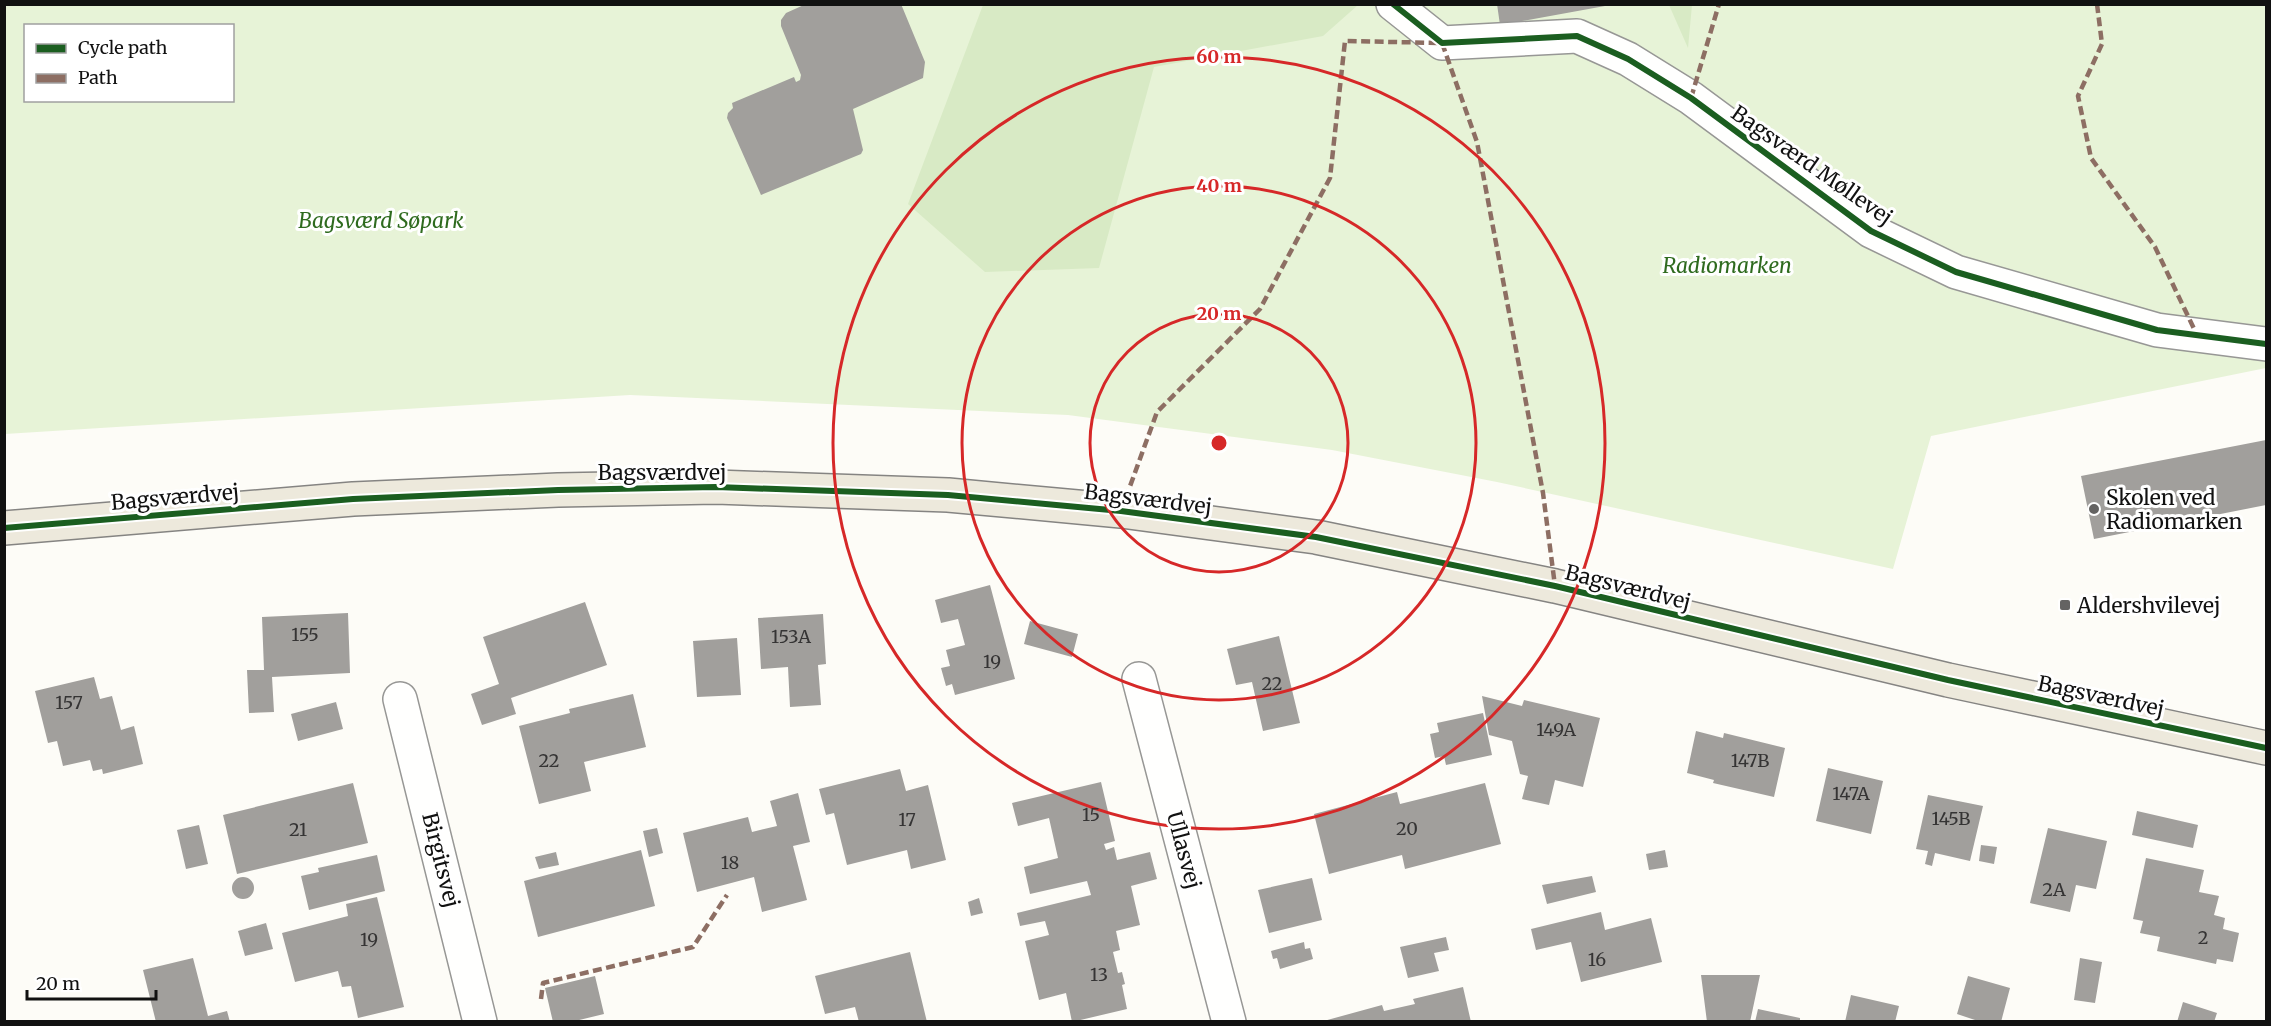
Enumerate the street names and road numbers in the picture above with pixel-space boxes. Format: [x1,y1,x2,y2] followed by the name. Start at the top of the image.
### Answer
[1726,99,1898,231] street label: Bagsværd Møllevej
[598,459,726,486] street label: Bagsværdvej
[110,478,240,516] street label: Bagsværdvej
[1082,478,1214,520] street label: Bagsværdvej
[1562,558,1694,616] street label: Bagsværdvej
[2035,669,2167,723] street label: Bagsværdvej
[1161,808,1207,892] street label: Ullasvej
[416,810,466,910] street label: Birgitsvej

